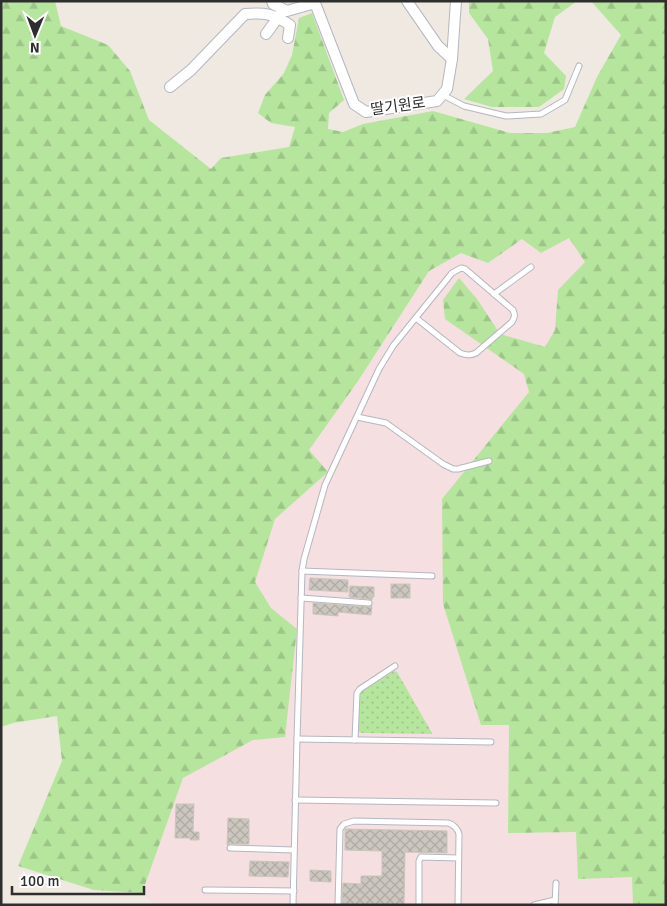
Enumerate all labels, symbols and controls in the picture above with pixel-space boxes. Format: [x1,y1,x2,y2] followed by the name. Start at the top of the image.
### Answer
[10,10,60,60] north arrow
[30,39,40,56] text: N
[369,93,427,119] street label: 딸기원로
[12,864,145,896] scale bar
[20,872,60,890] text: 100 m

